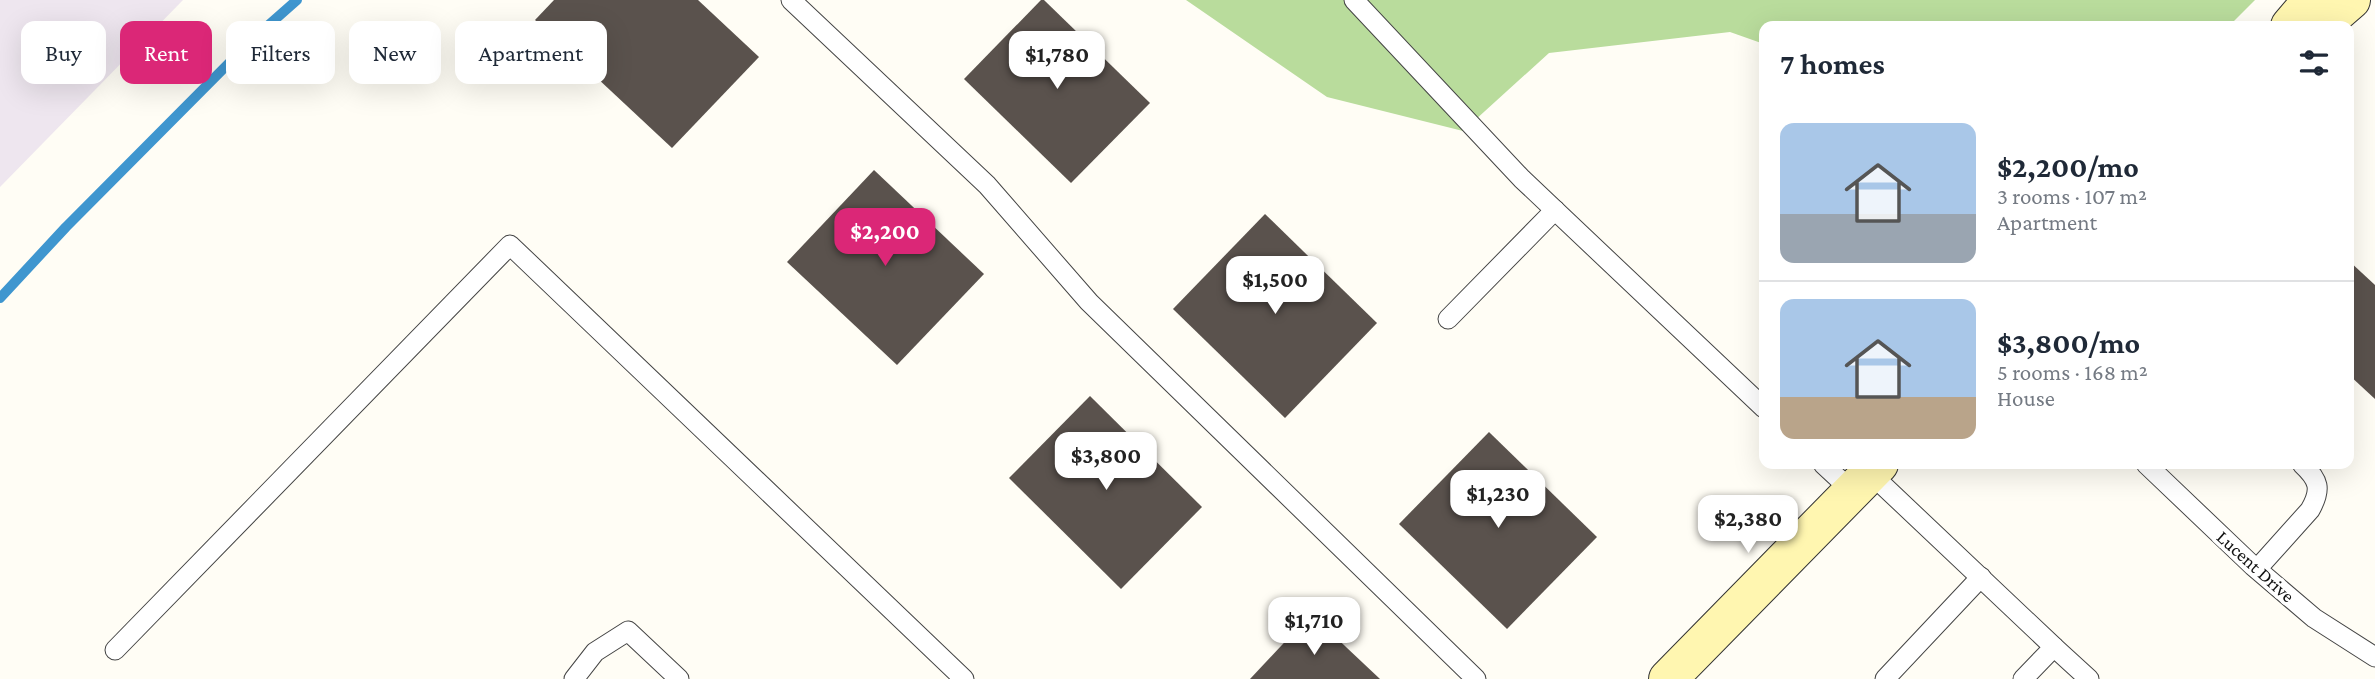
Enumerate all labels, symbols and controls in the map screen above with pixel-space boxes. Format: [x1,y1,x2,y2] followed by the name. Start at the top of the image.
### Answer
[21,21,106,84] chip: Buy
[120,21,212,84] chip: Rent
[226,21,335,84] chip: Filters
[349,21,441,84] chip: New
[455,21,607,84] chip: Apartment
[1000,32,1114,91] pin: $1,780
[1025,41,1089,67] text: $1,780
[2295,44,2333,82] icon: filters
[1780,47,1885,80] text: 7 homes
[1997,150,2139,183] text: $2,200/mo
[1836,151,1920,235] icon: home
[1997,183,2147,209] text: 3 rooms · 107 m²
[828,208,942,268] pin: $2,200
[1997,209,2097,235] text: Apartment
[850,218,920,244] text: $2,200
[1218,256,1332,316] pin: $1,500
[1242,266,1308,292] text: $1,500
[1997,326,2140,359] text: $3,800/mo
[1836,327,1920,411] icon: home
[1997,359,2148,385] text: 5 rooms · 168 m²
[1997,385,2055,411] text: House
[1049,433,1163,492] pin: $3,800
[1071,442,1141,468] text: $3,800
[1441,470,1555,530] pin: $1,230
[1466,480,1530,506] text: $1,230
[1691,496,1805,555] pin: $2,380
[1714,505,1782,531] text: $2,380
[2213,526,2299,607] street label: Lucent Drive
[1257,598,1371,657] pin: $1,710
[1284,607,1344,633] text: $1,710

